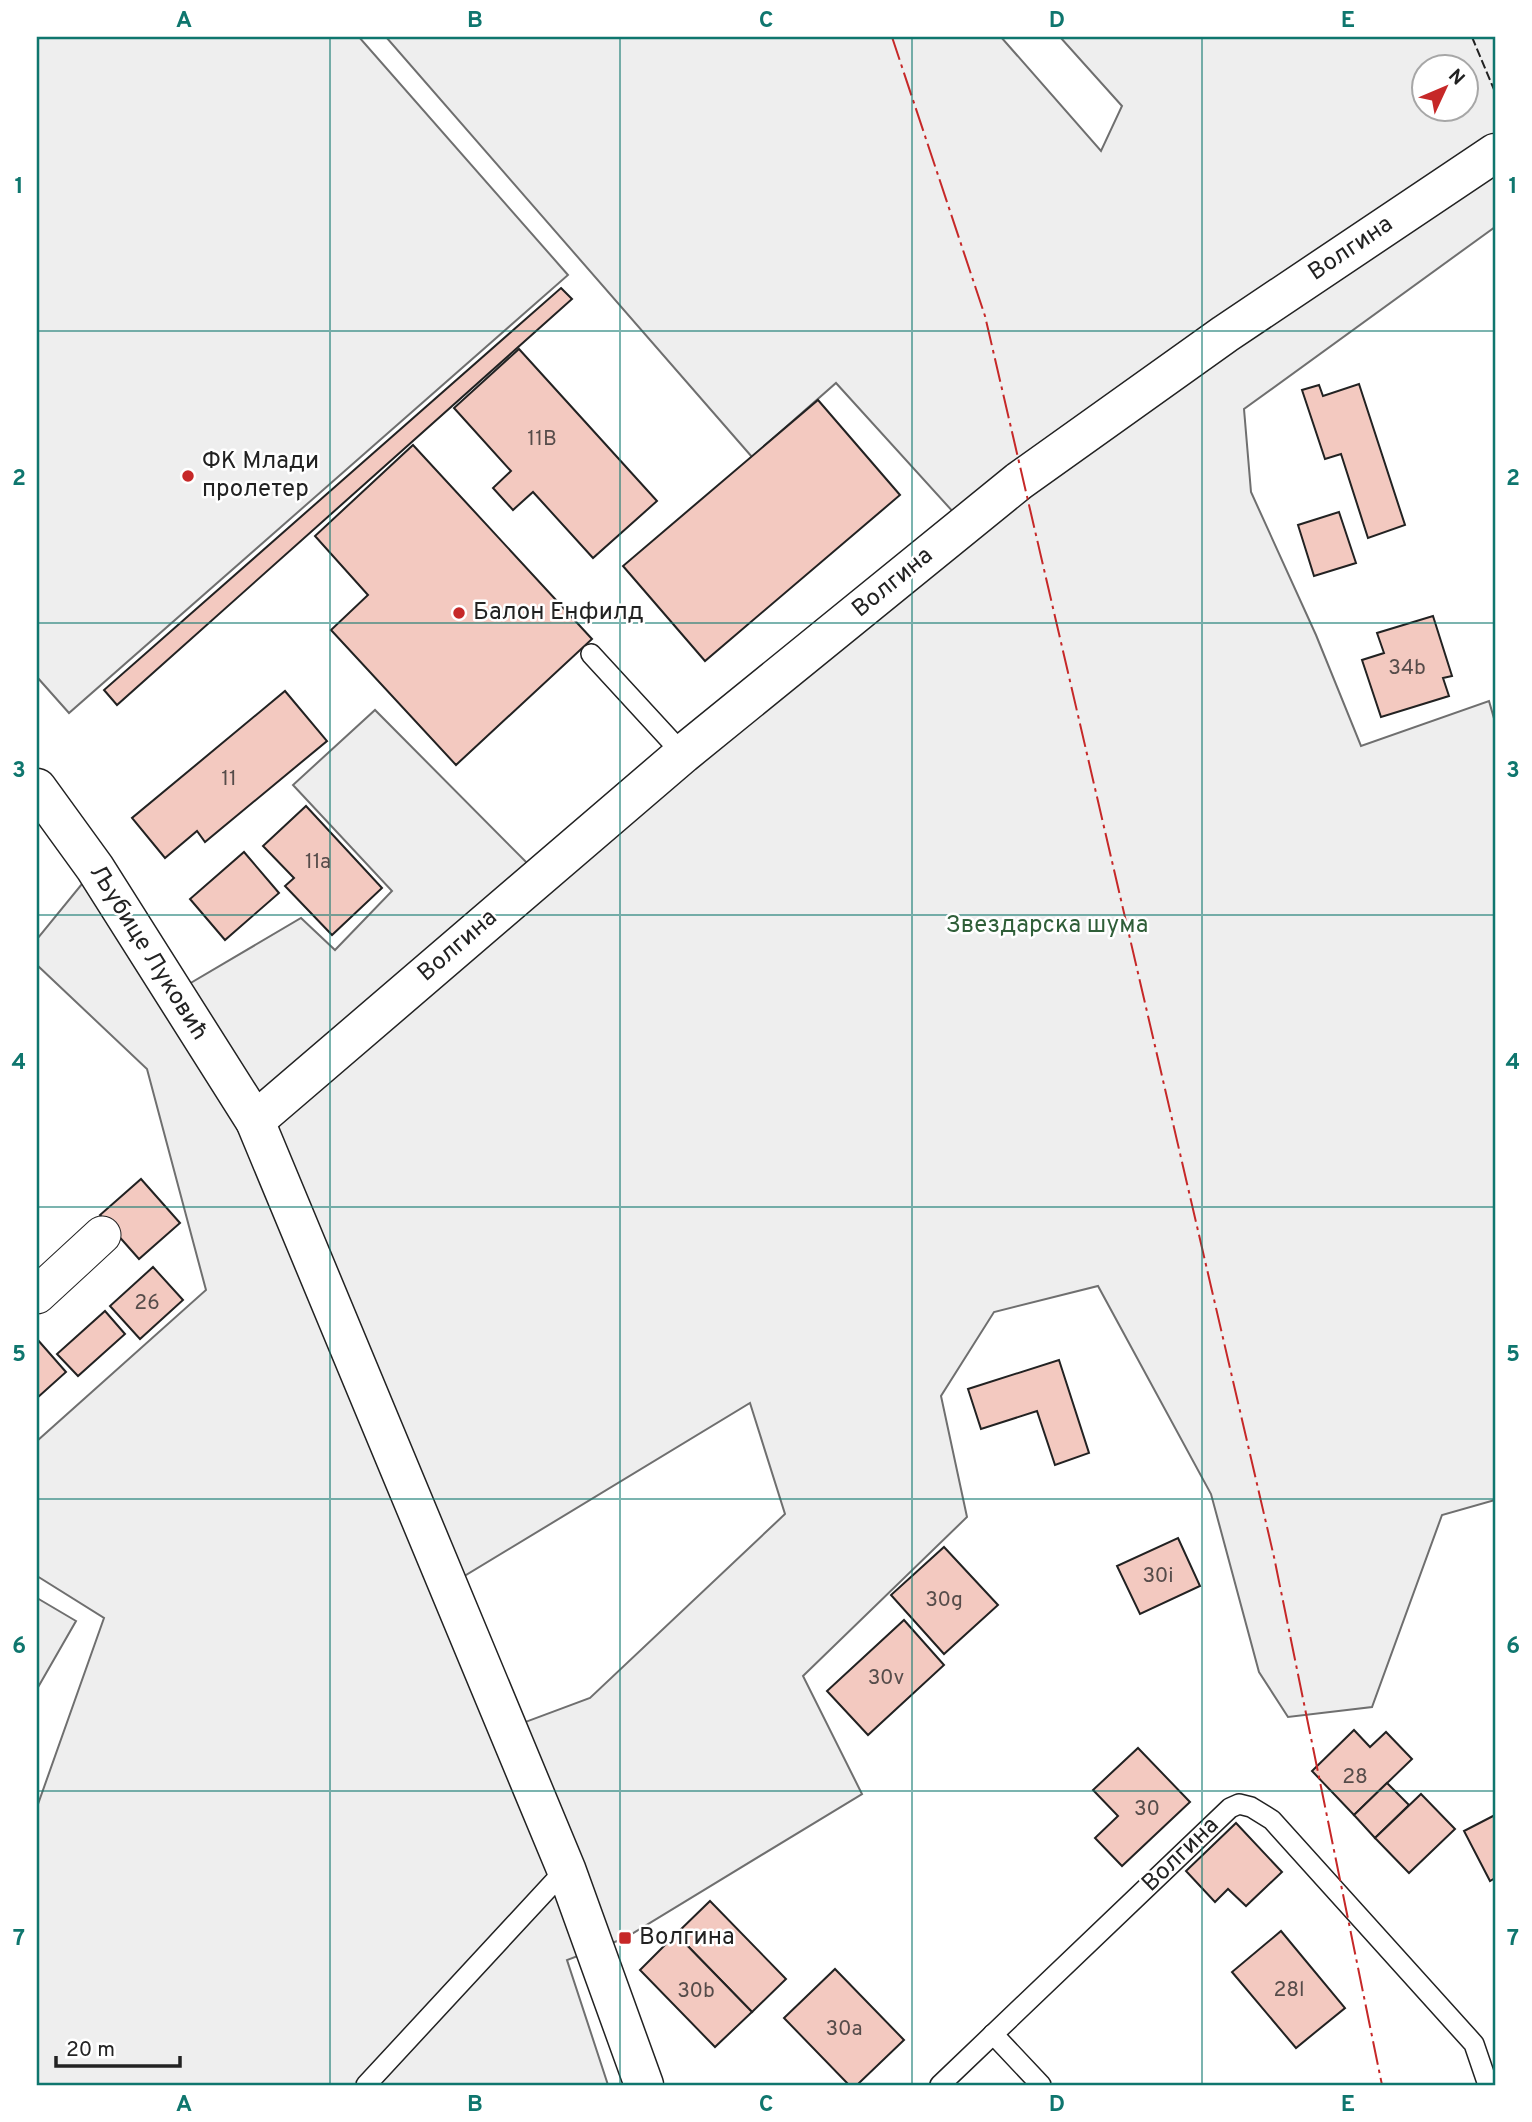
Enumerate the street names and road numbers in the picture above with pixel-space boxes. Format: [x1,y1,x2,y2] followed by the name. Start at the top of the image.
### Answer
[1303,210,1399,288] street label: Волгина
[846,541,940,625] street label: Волгина
[82,860,214,1046] street label: Љубице Луковић
[412,903,504,989] street label: Волгина
[1136,1811,1226,1899] street label: Волгина

